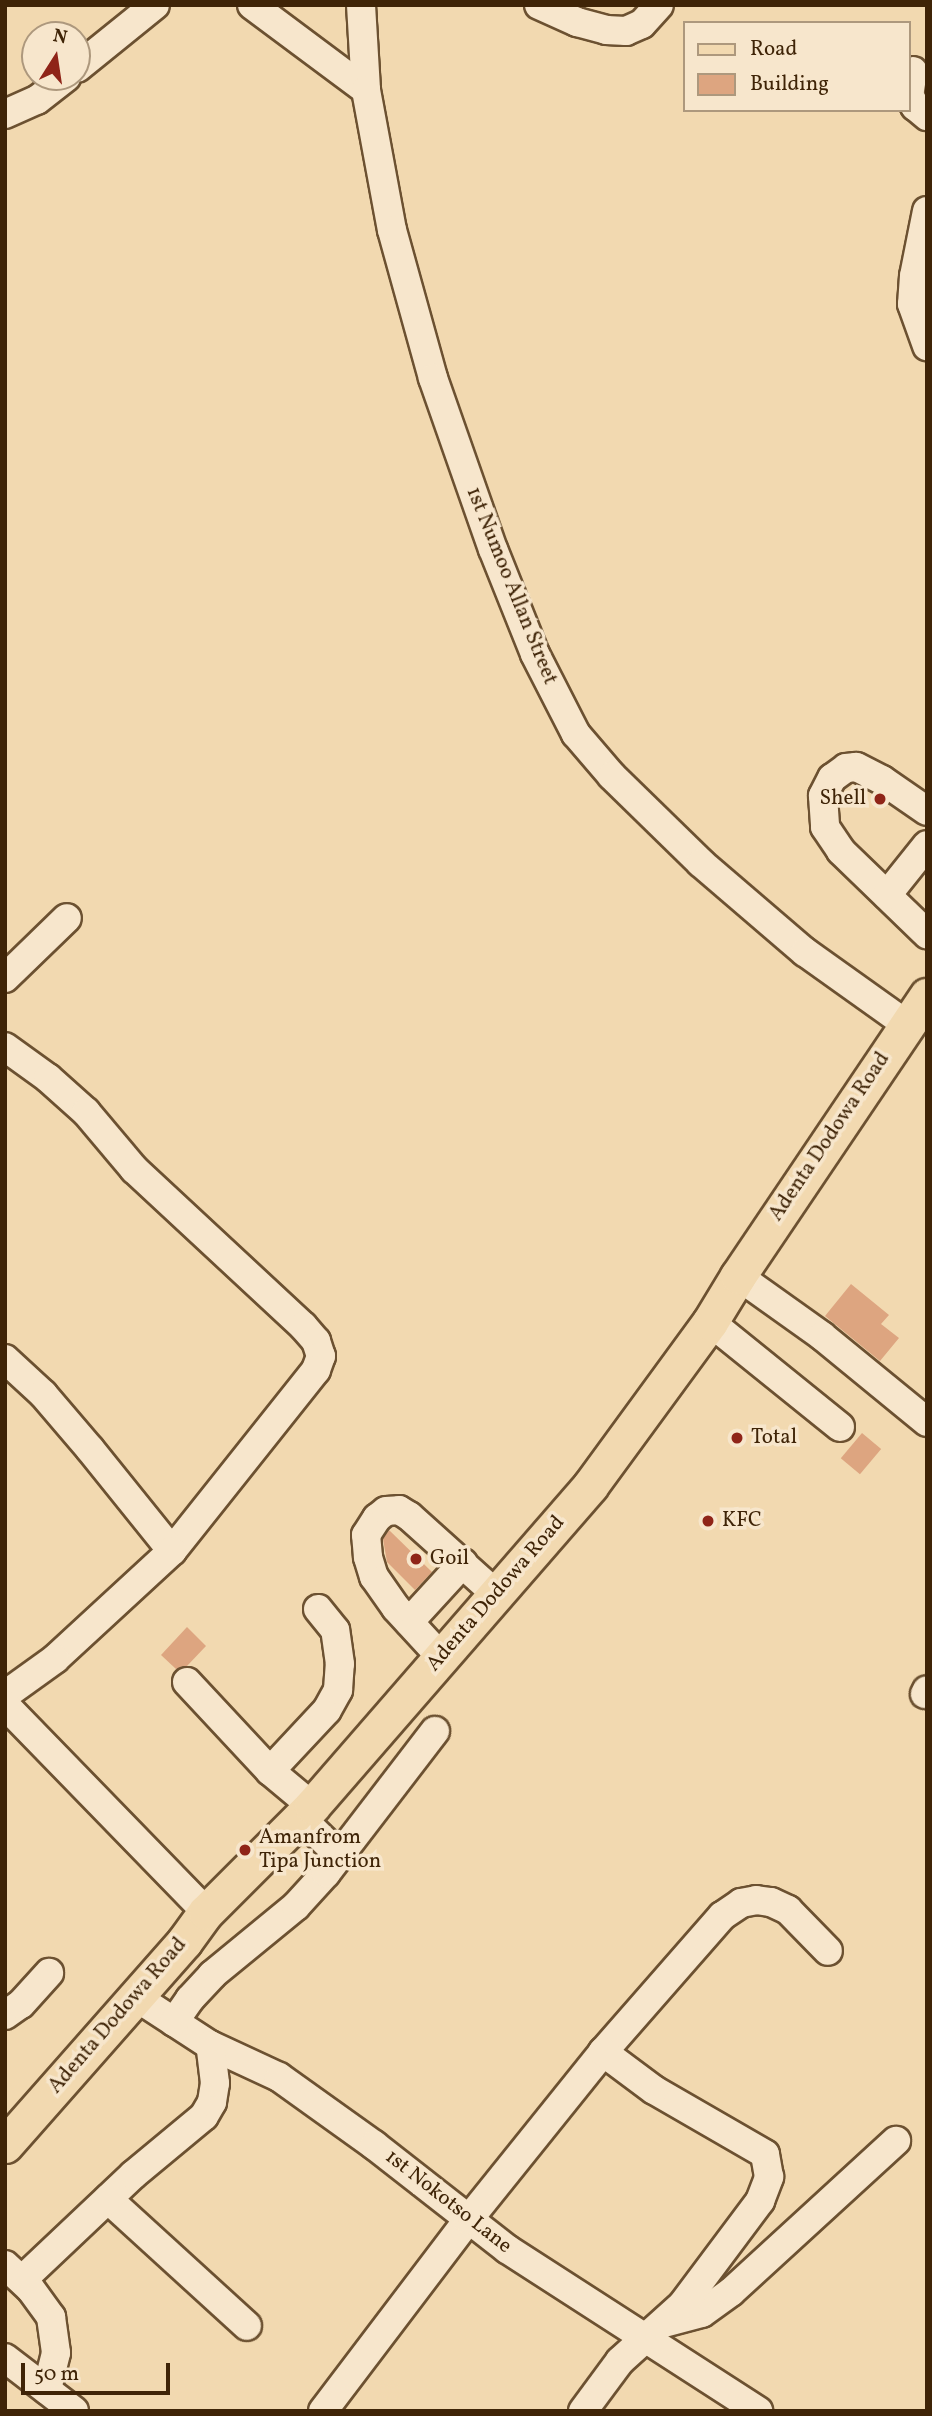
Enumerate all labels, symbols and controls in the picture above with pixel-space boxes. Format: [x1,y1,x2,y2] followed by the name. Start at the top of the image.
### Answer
[21,21,91,91] north arrow
[684,21,911,112] legend
[50,23,69,52] text: N
[750,35,797,64] text: Road
[750,70,829,99] text: Building
[460,484,562,688] street label: 1st Numoo Allan Street
[819,786,866,812] place label: Shell
[872,791,888,807] marker: Shell
[764,1048,896,1226] street label: Adenta Dodowa Road
[751,1425,797,1451] place label: Total
[729,1430,745,1446] marker: Total
[722,1508,762,1534] place label: KFC
[421,1511,571,1677] street label: Adenta Dodowa Road
[700,1513,716,1529] marker: KFC
[430,1546,469,1572] place label: Goil
[408,1551,424,1567] marker: Goil
[259,1825,381,1875] place label: Amanfrom Tipa Junction
[237,1842,253,1858] marker: Amanfrom Tipa Junction
[43,1933,193,2099] street label: Adenta Dodowa Road
[380,2145,516,2259] street label: 1st Nokotso Lane
[24,2350,173,2394] scale bar
[34,2360,79,2389] text: 50 m

